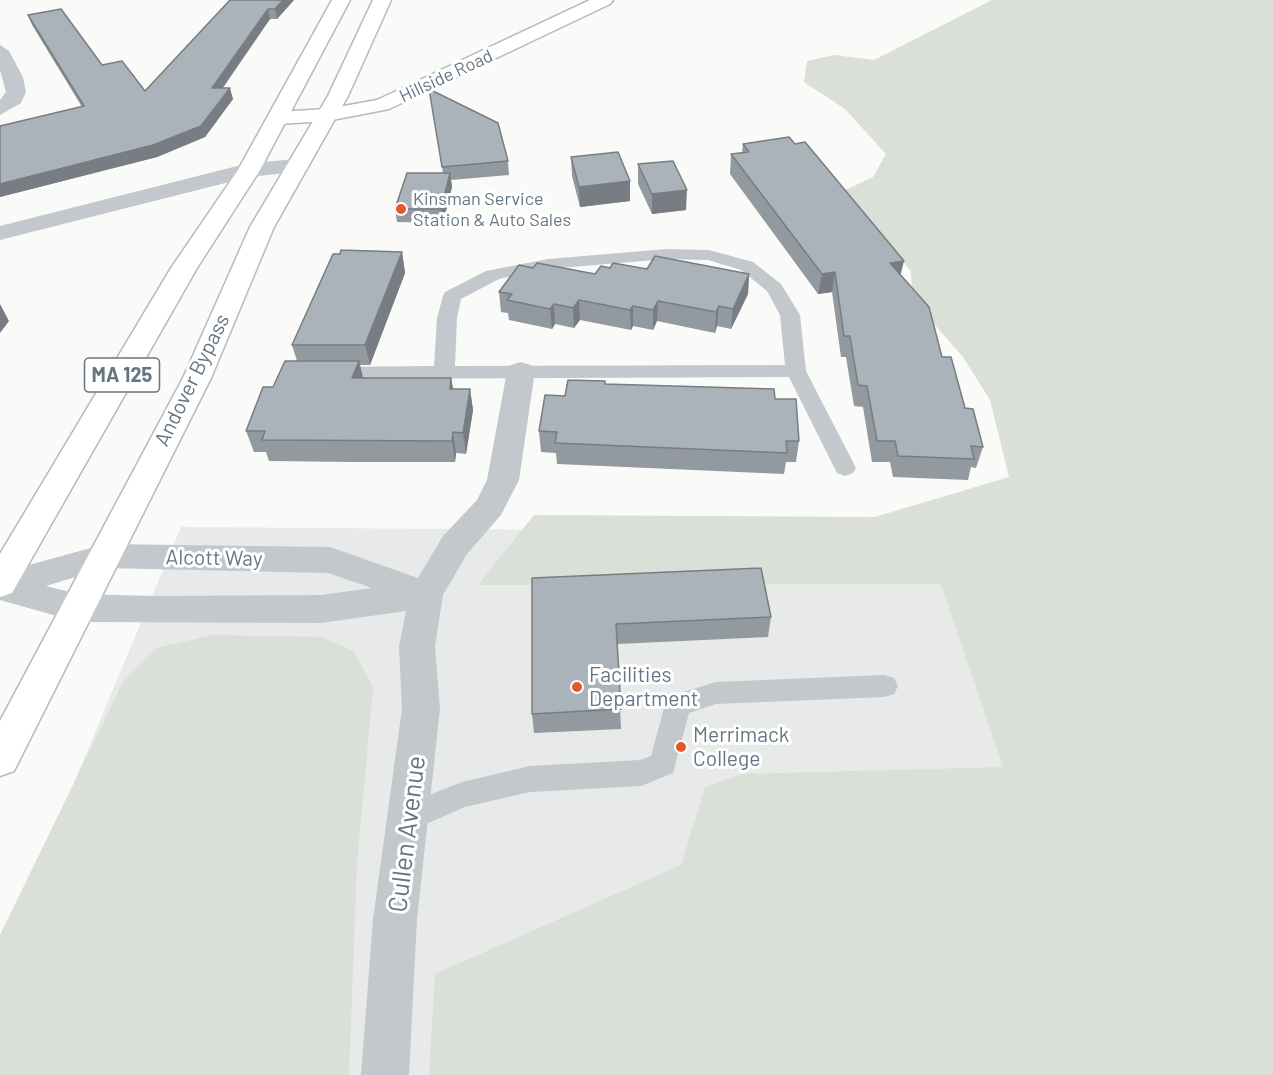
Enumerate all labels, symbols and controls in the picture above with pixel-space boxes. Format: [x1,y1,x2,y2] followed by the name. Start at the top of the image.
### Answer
[396,45,496,107] street label: Hillside Road
[413,188,571,230] place label: Kinsman Service Station & Auto Sales
[394,202,408,216] marker: Kinsman Service Station & Auto Sales
[149,310,235,450] street label: Andover Bypass
[84,358,160,392] road number: MA 125
[165,545,263,571] street label: Alcott Way
[589,662,698,712] place label: Facilities Department
[570,680,584,694] marker: Facilities Department
[693,722,789,772] place label: Merrimack College
[674,740,688,754] marker: Merrimack College
[382,754,432,914] street label: Cullen Avenue

